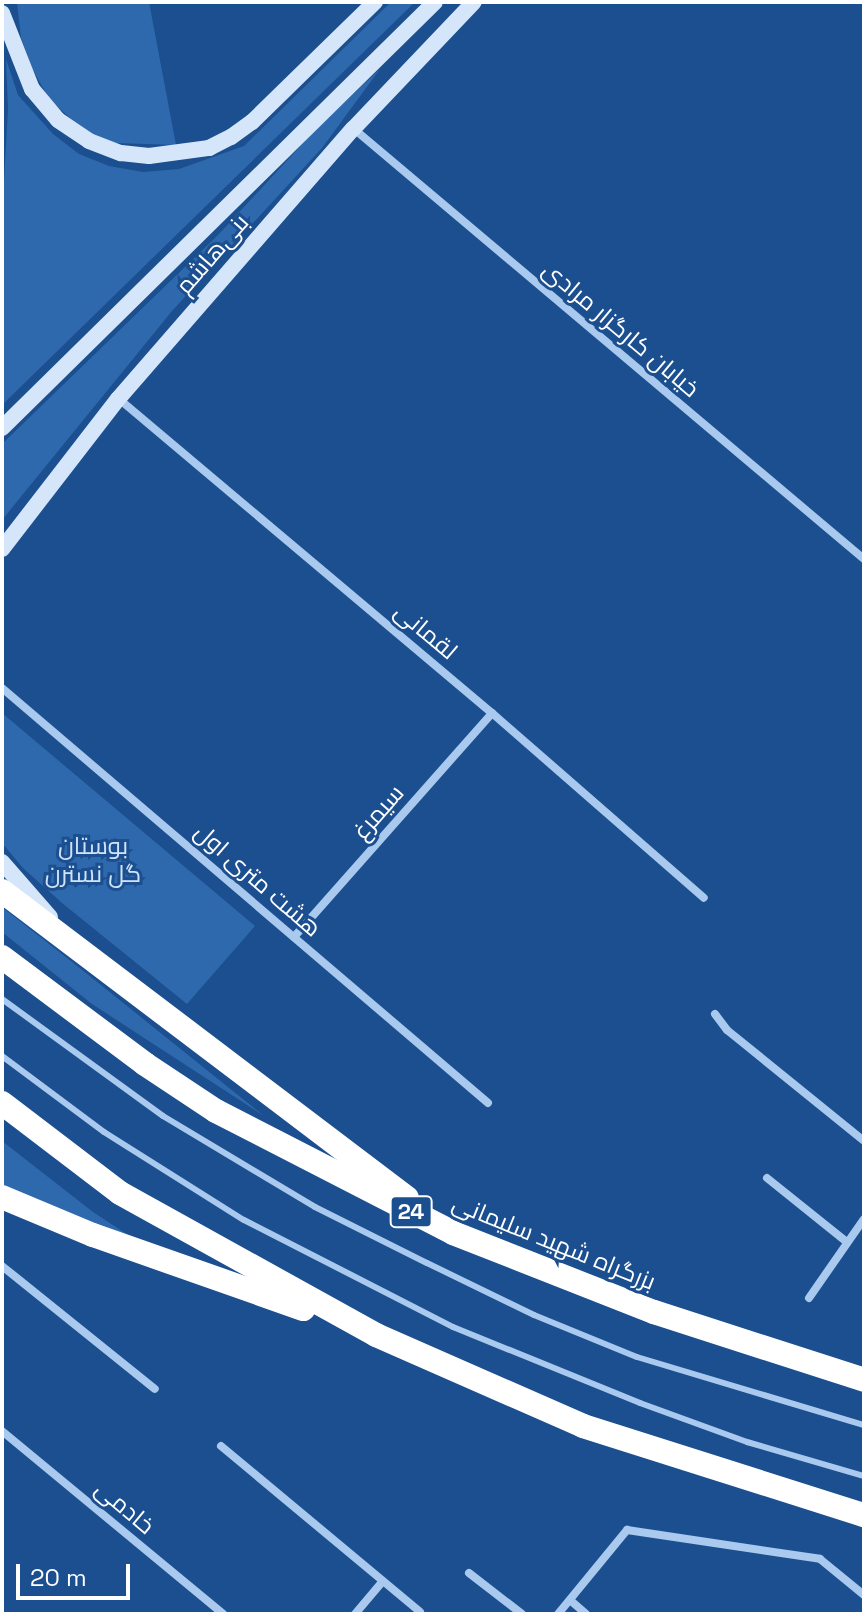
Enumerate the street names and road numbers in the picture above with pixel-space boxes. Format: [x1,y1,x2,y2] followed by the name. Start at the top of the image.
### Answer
[169,208,255,300] street label: بنی‌هاشم
[537,255,705,403] street label: خیابان کارگزار مرادی
[389,597,463,665] street label: لقمانی
[346,779,410,845] street label: سیمرغ
[189,817,327,943] street label: هشت متری اول
[448,1188,660,1296] street label: بزرگراه شهید سلیمانی
[389,1194,433,1230] road number: 24
[89,1474,161,1540] street label: خادمی

